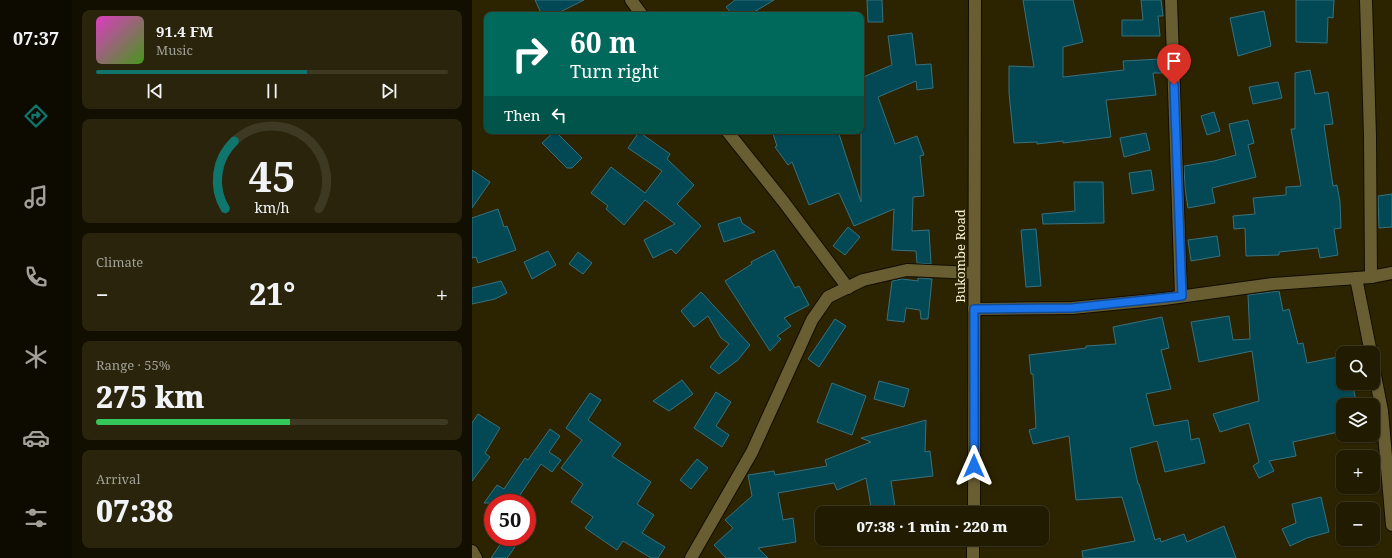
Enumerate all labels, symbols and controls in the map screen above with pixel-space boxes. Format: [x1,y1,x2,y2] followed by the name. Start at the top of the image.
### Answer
[156,21,213,41] text: 91.4 FM
[570,23,637,61] text: 60 m
[13,26,59,50] text: 07:37
[504,28,556,80] icon: right
[156,41,193,59] text: Music
[1157,44,1191,85] pin
[1163,50,1185,72] icon: arrive
[570,59,659,83] text: Turn right
[144,80,166,102] icon: previous
[261,80,283,102] icon: pause
[378,80,400,102] icon: next
[22,102,50,130] icon: directions
[548,104,570,126] icon: left
[504,105,540,125] text: Then
[248,147,296,203] text: 45
[22,183,50,211] icon: music
[254,197,290,216] text: km/h
[951,209,969,303] street label: Bukombe Road
[96,253,143,271] text: Climate
[22,263,50,291] icon: phone
[249,273,295,314] text: 21°
[96,279,109,309] text: −
[436,279,448,309] text: +
[22,343,50,371] icon: climate
[1336,346,1380,546] map controls
[1336,346,1380,390] button: search
[96,356,170,374] text: Range · 55%
[96,376,205,417] text: 275 km
[1336,398,1380,442] button: layers
[22,424,50,452] icon: car
[953,445,995,487] position arrow
[1336,450,1380,494] button: +
[96,470,140,488] text: Arrival
[96,490,173,531] text: 07:38
[484,494,536,546] speed limit sign: 50
[1336,502,1380,546] button: −
[22,504,50,532] icon: filters
[856,516,1008,536] text: 07:38 · 1 min · 220 m

